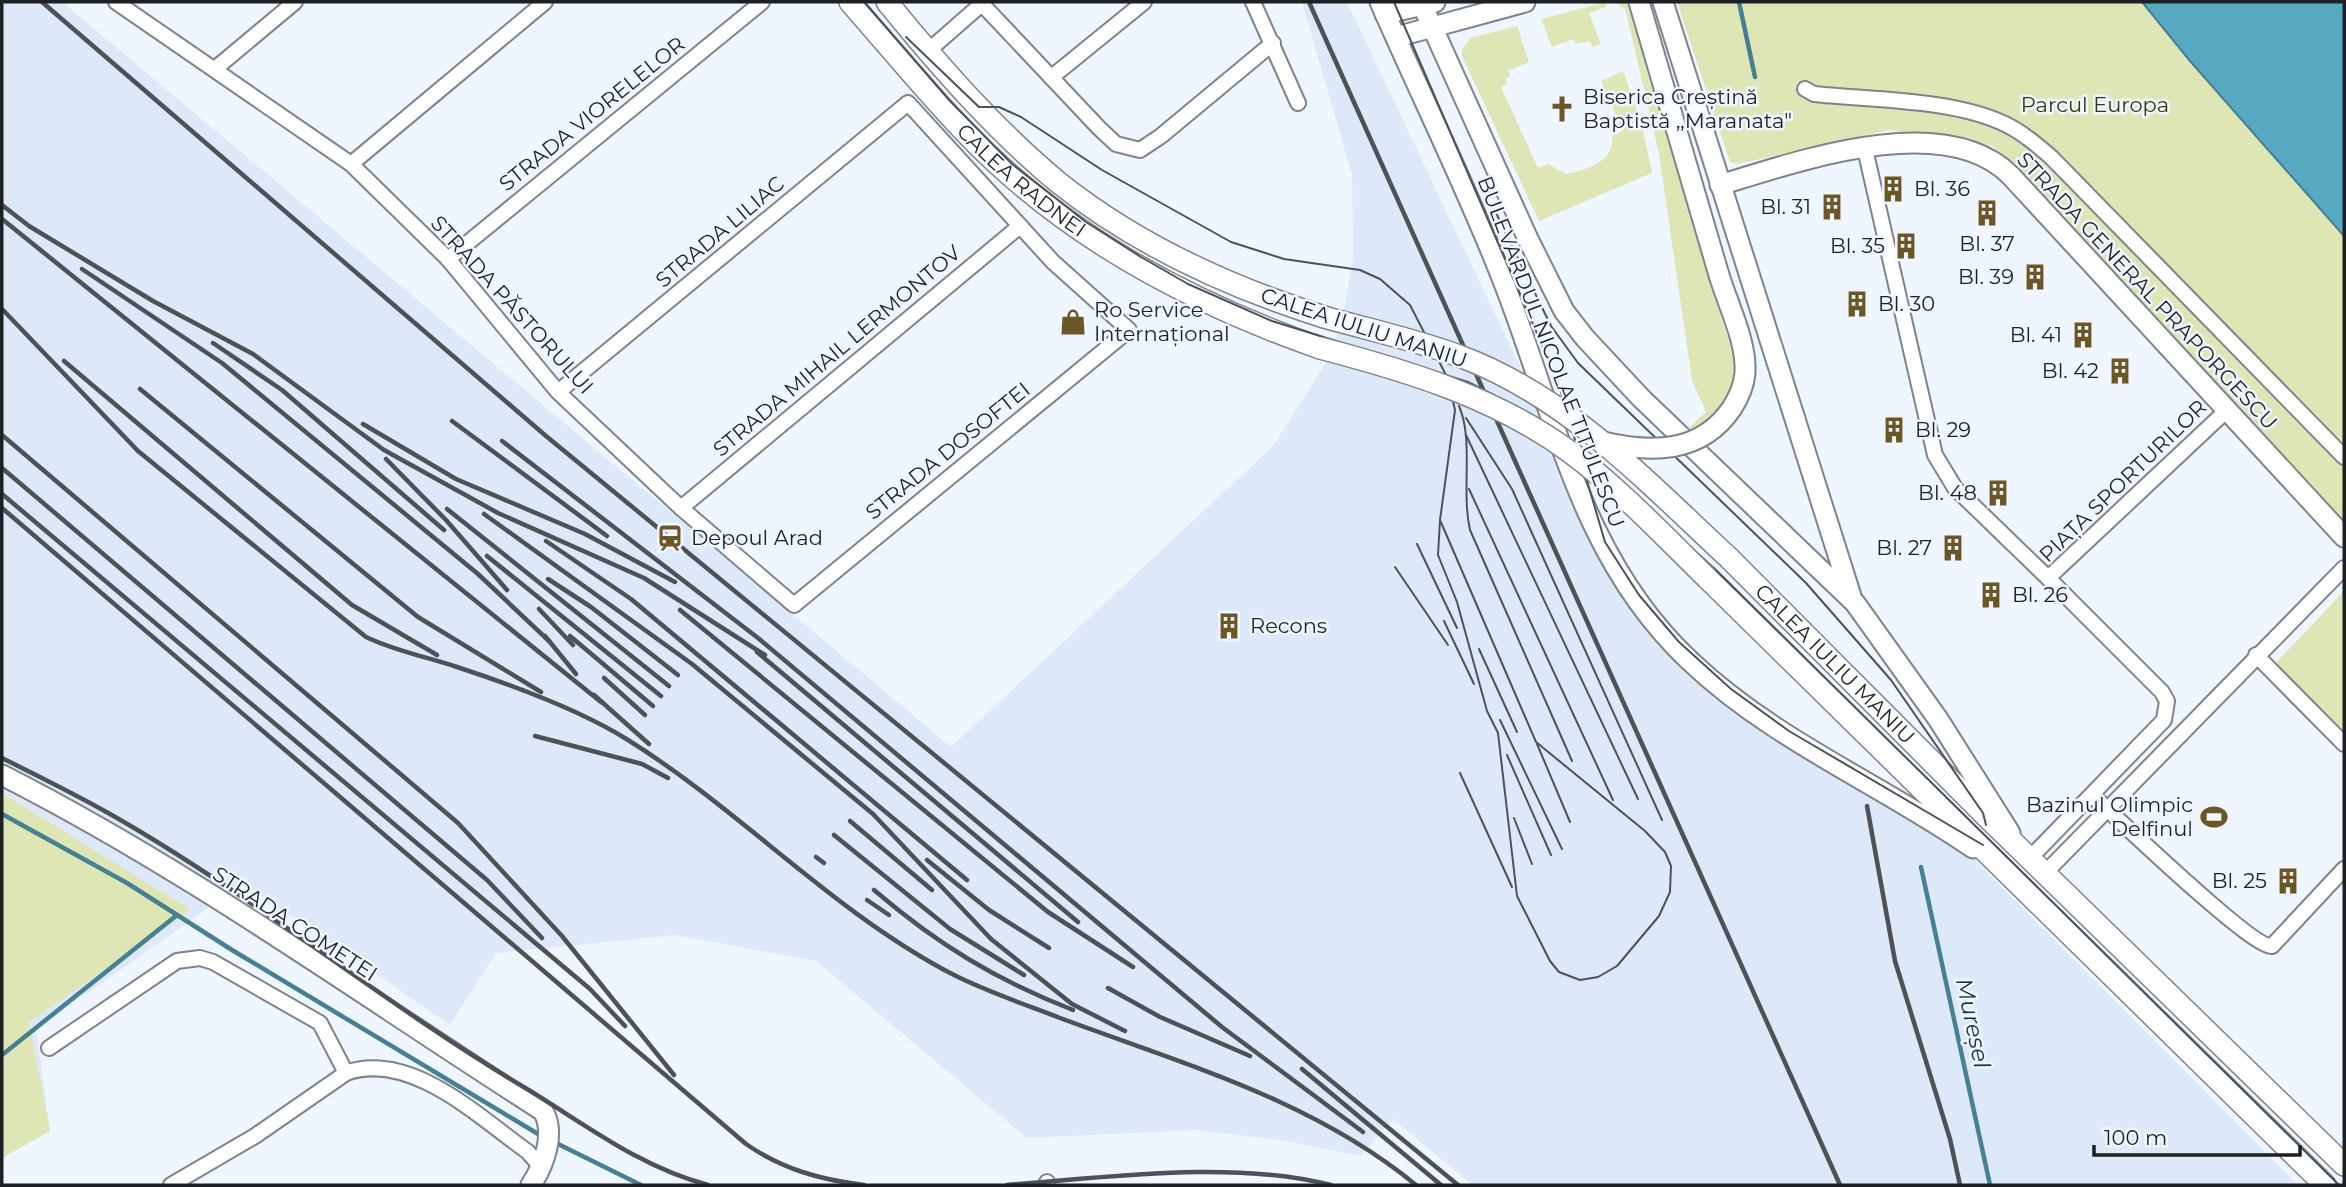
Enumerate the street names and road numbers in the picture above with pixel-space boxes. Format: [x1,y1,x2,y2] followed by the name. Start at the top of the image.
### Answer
[494,31,690,196] street label: STRADA VIORELELOR
[952,118,1091,242] street label: CALEA RADNEI
[2012,147,2283,434] street label: STRADA GENERAL PRAPORGESCU
[650,171,789,293] street label: STRADA LILIAC
[1473,173,1630,531] street label: BULEVARDUL NICOLAE TITULESCU
[426,210,599,399] street label: STRADA PĂSTORULUI
[708,239,966,462] street label: STRADA MIHAIL LERMONTOV
[1258,282,1471,373] street label: CALEA IULIU MANIU
[861,377,1035,525] street label: STRADA DOSOFTEI
[2034,394,2212,568] street label: PIAȚA SPORTURILOR
[1750,579,1920,749] street label: CALEA IULIU MANIU
[208,861,382,986] street label: STRADA COMETEI

